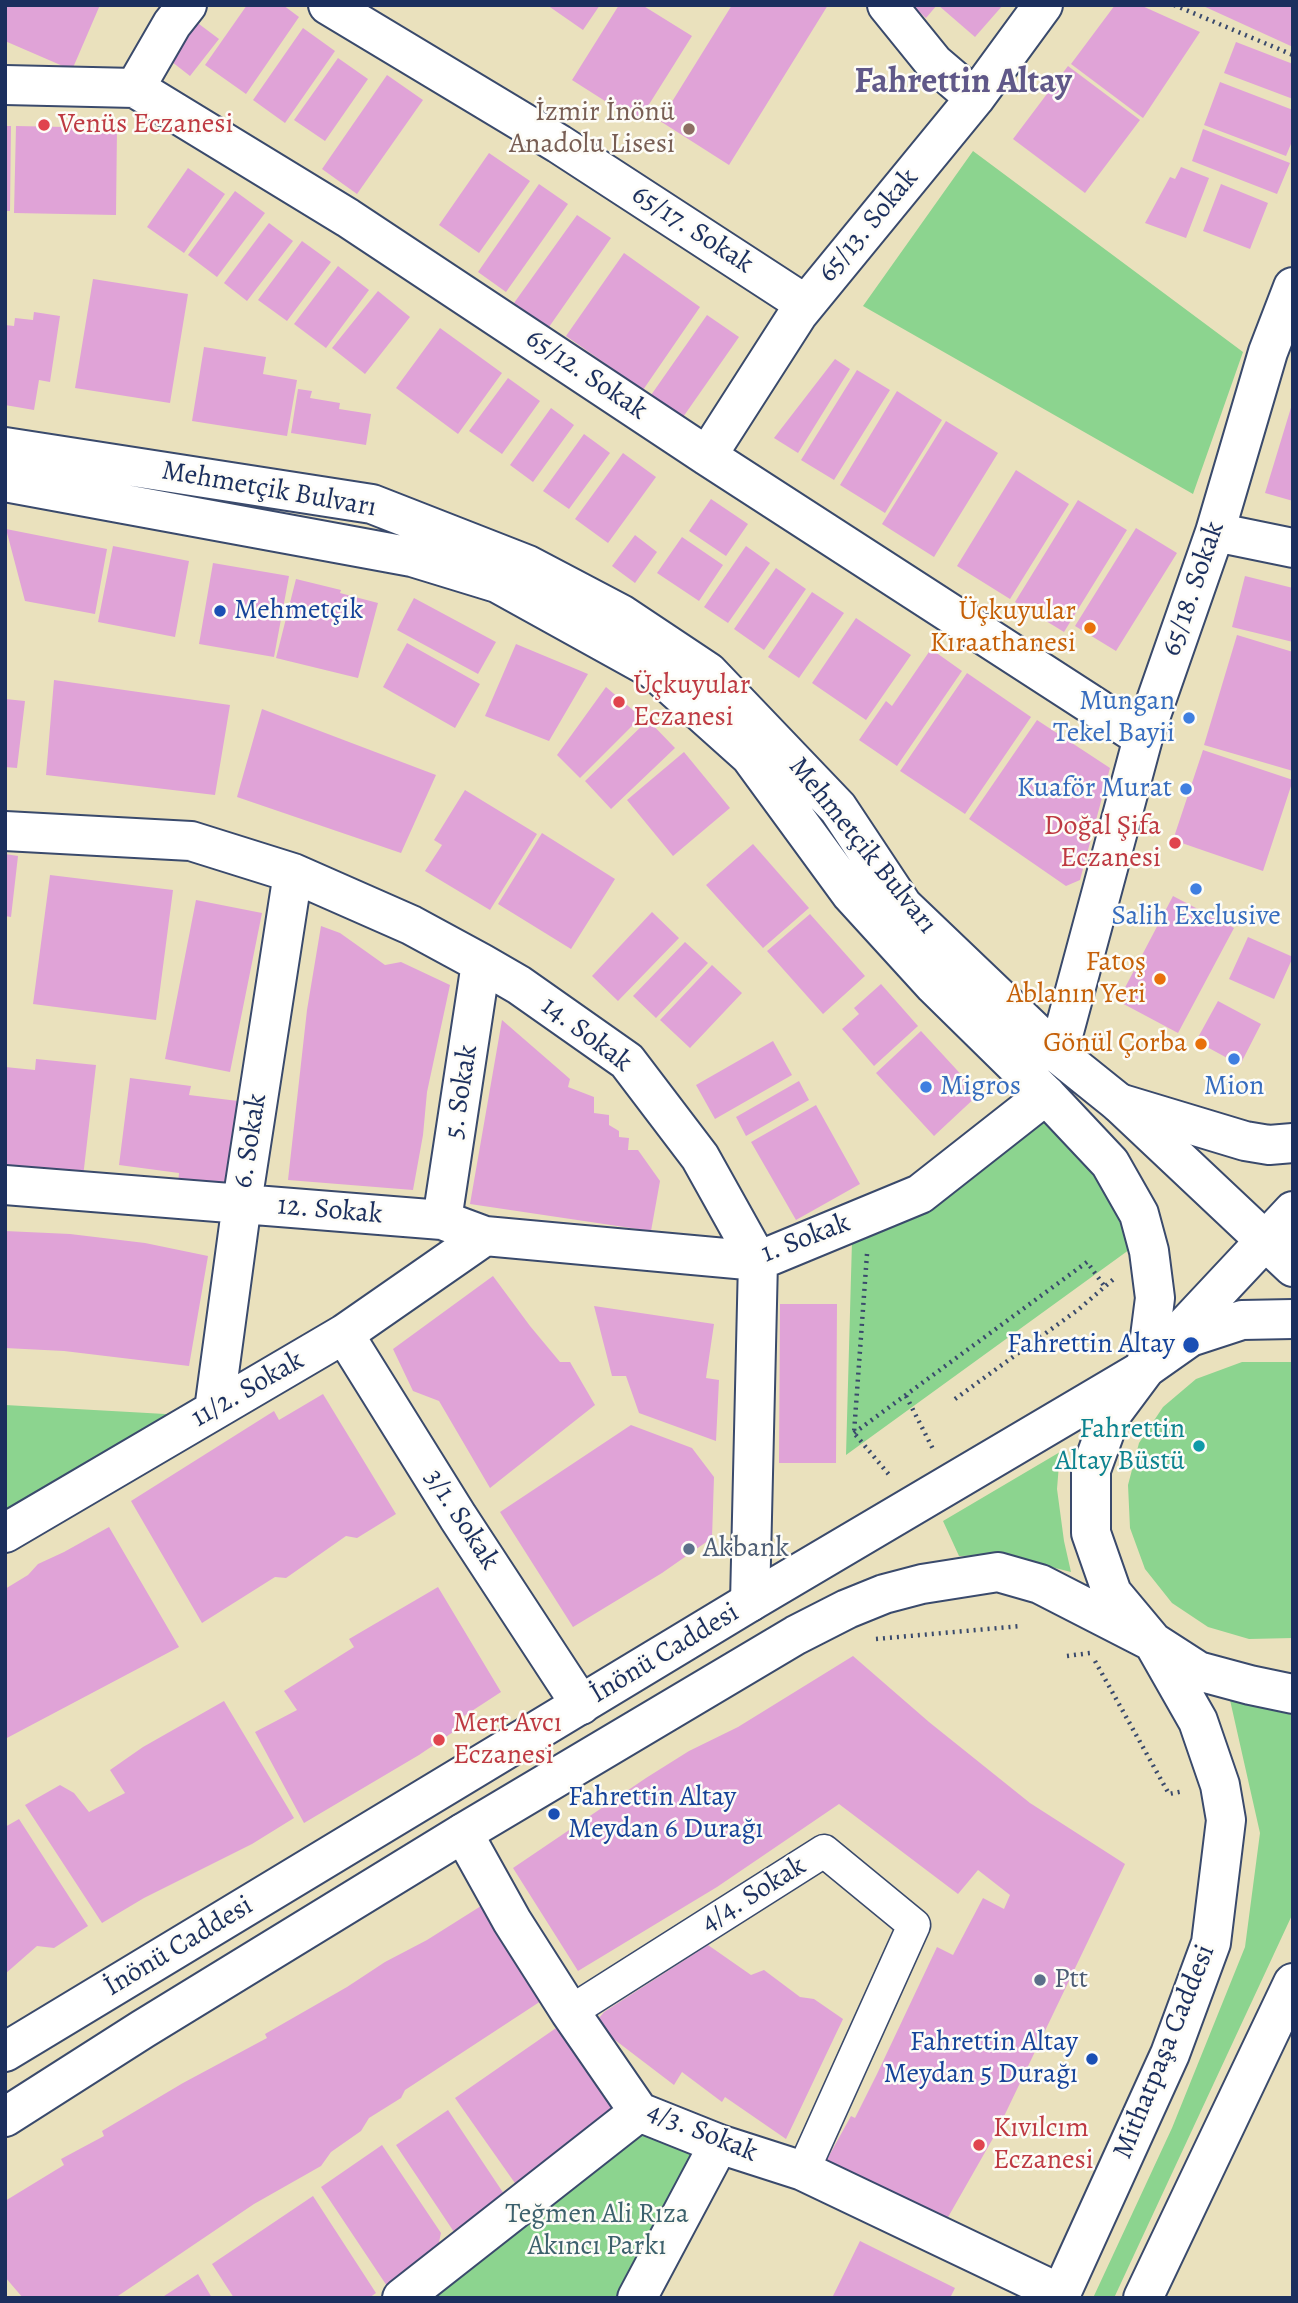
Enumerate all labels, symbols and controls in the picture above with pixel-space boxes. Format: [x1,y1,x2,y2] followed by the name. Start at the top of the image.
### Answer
[854,62,1072,104] district label: Fahrettin Altay
[509,96,675,162] place label: İzmir İnönü Anadolu Lisesi
[58,108,234,142] place label: Venüs Eczanesi
[36,117,52,133] marker: Venüs Eczanesi
[681,121,697,137] marker: İzmir İnönü Anadolu Lisesi
[812,162,926,290] street label: 65/13. Sokak
[625,178,759,282] street label: 65/17. Sokak
[519,322,653,428] street label: 65/12. Sokak
[159,455,379,525] street label: Mehmetçik Bulvarı
[1155,517,1233,661] street label: 65/18. Sokak
[234,594,363,628] place label: Mehmetçik
[930,595,1076,661] place label: Üçkuyular Kıraathanesi
[212,603,228,619] marker: Mehmetçik
[1082,620,1098,636] marker: Üçkuyular Kıraathanesi
[633,669,750,735] place label: Üçkuyular Eczanesi
[1053,685,1175,751] place label: Mungan Tekel Bayii
[611,694,627,710] marker: Üçkuyular Eczanesi
[1181,710,1197,726] marker: Mungan Tekel Bayii
[781,751,943,941] street label: Mehmetçik Bulvarı
[1017,772,1172,806] place label: Kuaför Murat
[1178,781,1194,797] marker: Kuaför Murat
[1044,810,1161,876] place label: Doğal Şifa Eczanesi
[1167,835,1183,851] marker: Doğal Şifa Eczanesi
[1188,881,1204,897] marker: Salih Exclusive
[1111,900,1281,934] place label: Salih Exclusive
[1007,946,1146,1012] place label: Fatoş Ablanın Yeri
[1152,971,1168,987] marker: Fatoş Ablanın Yeri
[534,990,638,1080] street label: 14. Sokak
[1043,1027,1187,1061] place label: Gönül Çorba
[1193,1036,1209,1052] marker: Gönül Çorba
[438,1043,486,1141] street label: 5. Sokak
[1226,1051,1242,1067] marker: Mion
[940,1070,1021,1104] place label: Migros
[1204,1070,1264,1104] place label: Mion
[918,1079,934,1095] marker: Migros
[227,1091,275,1191] street label: 6. Sokak
[276,1190,384,1232] street label: 12. Sokak
[757,1207,855,1271] street label: 1. Sokak
[1007,1328,1175,1362] place label: Fahrettin Altay
[1181,1335,1201,1355] marker: Fahrettin Altay
[186,1344,310,1436] street label: 11/2. Sokak
[1055,1413,1185,1479] place label: Fahrettin Altay Büstü
[1191,1438,1207,1454] marker: Fahrettin Altay Büstü
[416,1463,506,1577] street label: 3/1. Sokak
[703,1532,789,1566] place label: Akbank
[681,1541,697,1557] marker: Akbank
[585,1596,745,1712] street label: İnönü Caddesi
[453,1707,562,1773] place label: Mert Avcı Eczanesi
[431,1732,447,1748] marker: Mert Avcı Eczanesi
[568,1781,763,1847] place label: Fahrettin Altay Meydan 6 Durağı
[546,1806,562,1822] marker: Fahrettin Altay Meydan 6 Durağı
[695,1850,813,1940] street label: 4/4. Sokak
[99,1889,259,2005] street label: İnönü Caddesi
[1107,1940,1223,2164] street label: Mithatpaşa Caddesi
[1054,1963,1088,1997] place label: Ptt
[1032,1972,1048,1988] marker: Ptt
[883,2026,1078,2092] place label: Fahrettin Altay Meydan 5 Durağı
[1084,2051,1100,2067] marker: Fahrettin Altay Meydan 5 Durağı
[642,2096,762,2170] street label: 4/3. Sokak
[993,2112,1094,2178] place label: Kıvılcım Eczanesi
[971,2137,987,2153] marker: Kıvılcım Eczanesi
[505,2198,689,2264] park label: Teğmen Ali Rıza Akıncı Parkı

